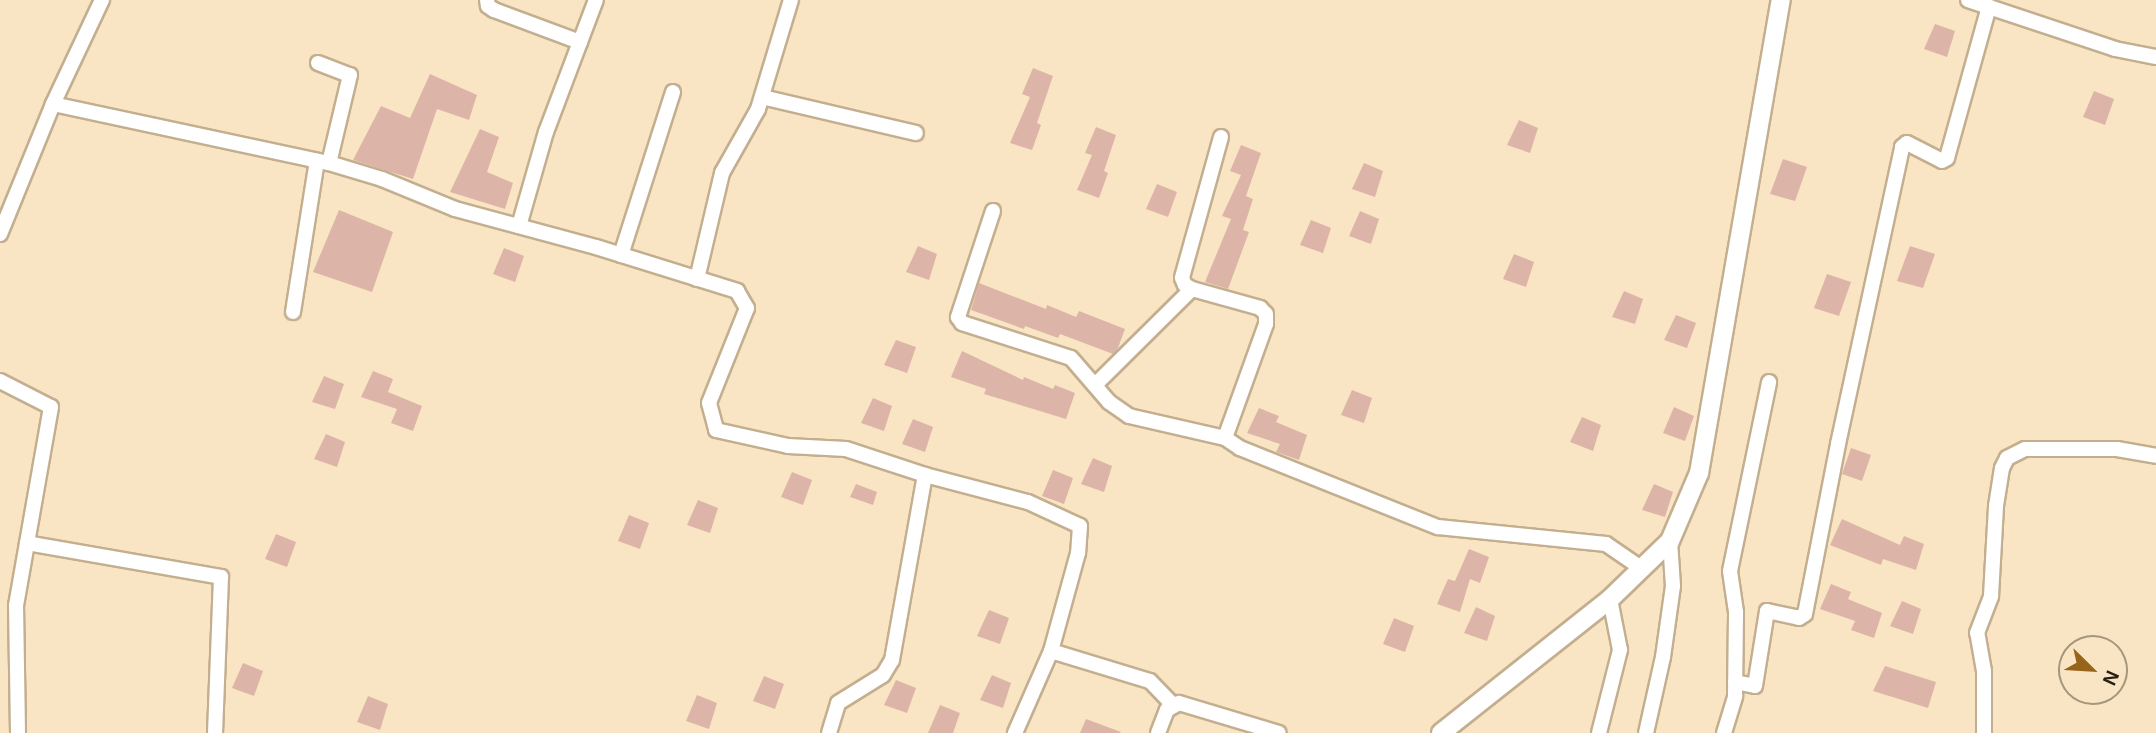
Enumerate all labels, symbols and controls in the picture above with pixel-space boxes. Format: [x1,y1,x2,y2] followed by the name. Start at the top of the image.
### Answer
[2058,635,2128,705] north arrow
[2098,667,2123,688] text: N

